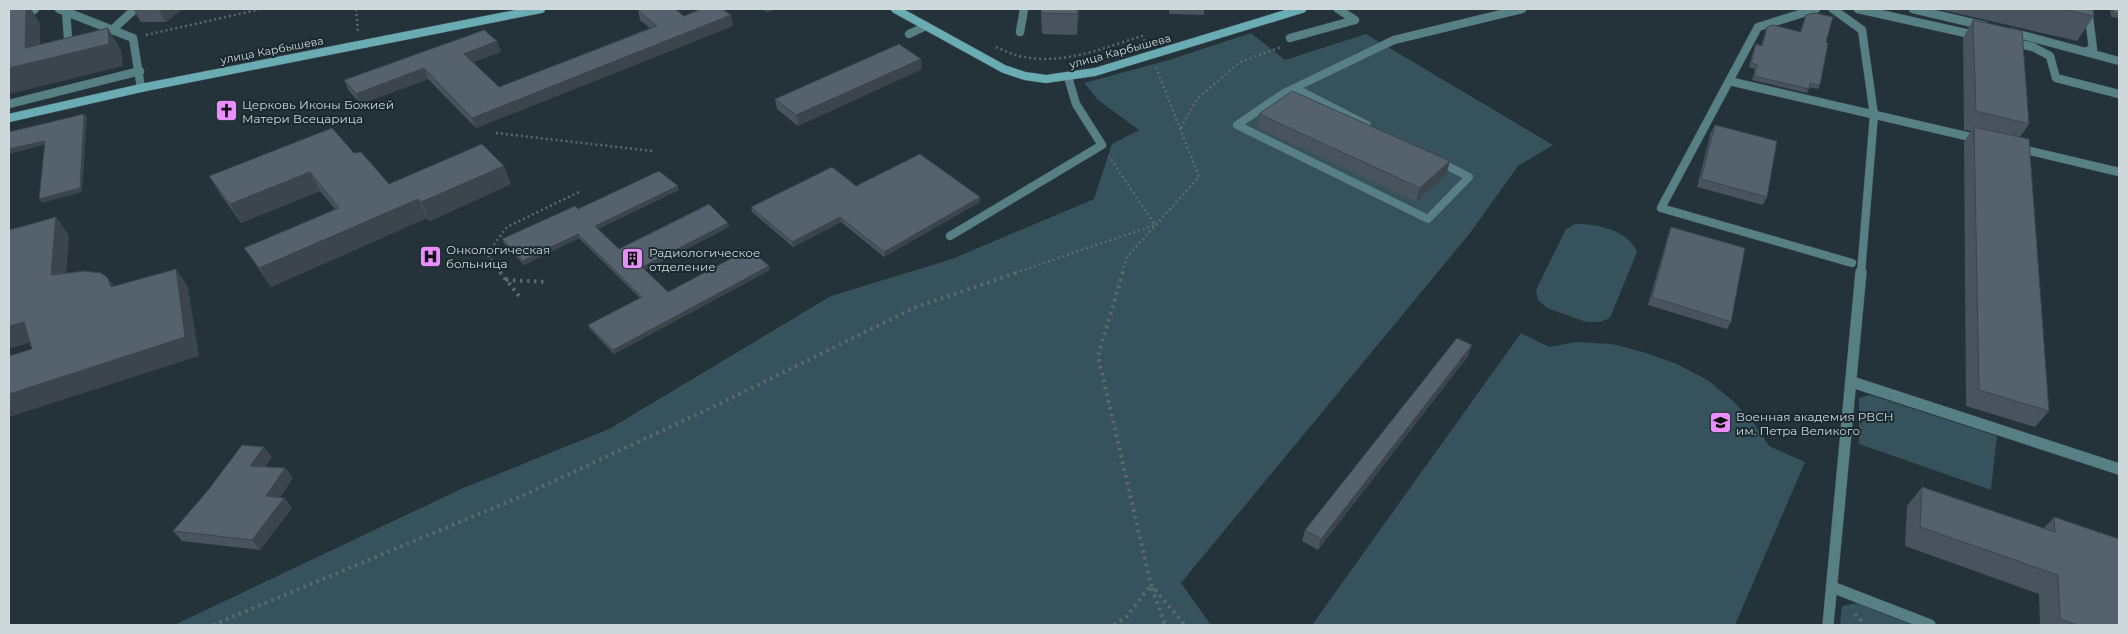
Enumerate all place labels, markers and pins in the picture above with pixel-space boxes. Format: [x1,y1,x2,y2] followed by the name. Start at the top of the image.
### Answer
[242,97,394,126] place label: Церковь Иконы Божией Матери Всецарица
[214,99,238,123] church icon: Церковь Иконы Божией Матери Всецарица
[446,242,550,271] place label: Онкологическая больница
[418,244,442,268] hospital icon: Онкологическая больница
[649,245,760,274] place label: Радиологическое отделение
[621,247,645,271] building icon: Радиологическое отделение
[1736,409,1894,438] place label: Военная академия РВСН им. Петра Великого
[1708,411,1732,435] school or university icon: Военная академия РВСН им. Петра Великого

